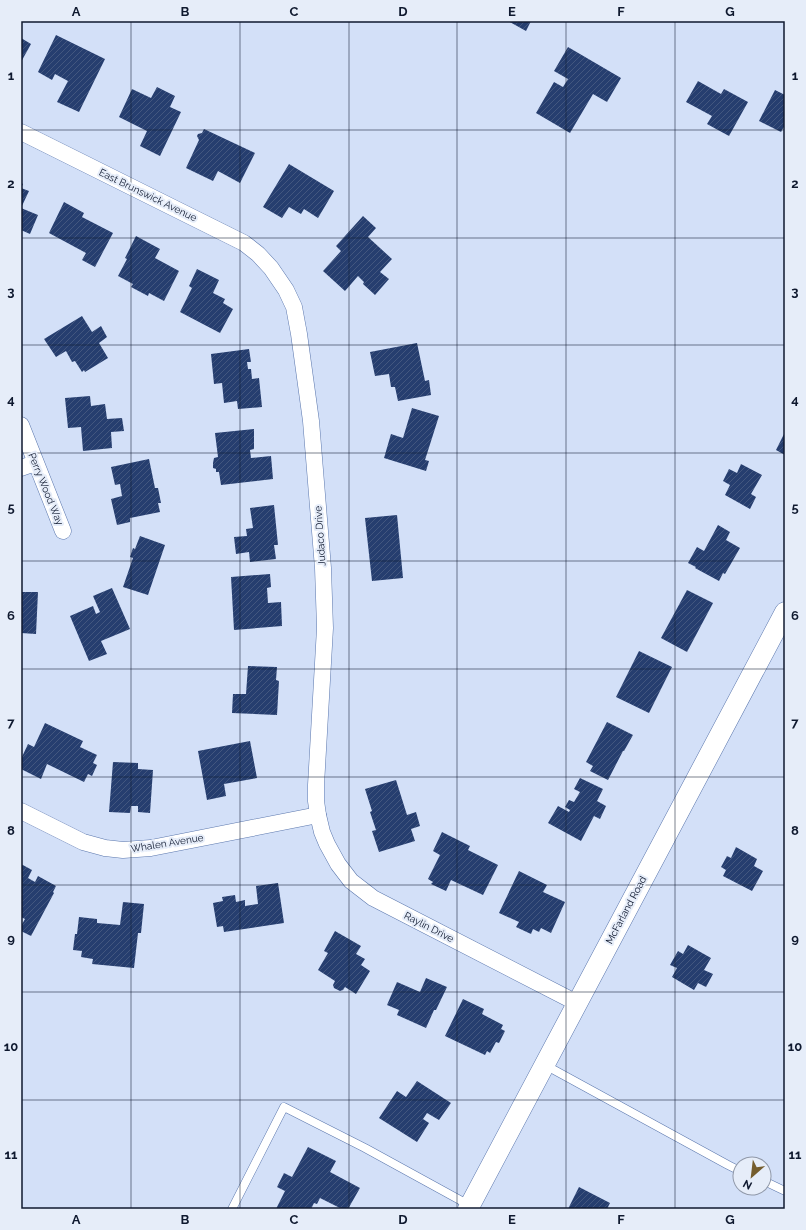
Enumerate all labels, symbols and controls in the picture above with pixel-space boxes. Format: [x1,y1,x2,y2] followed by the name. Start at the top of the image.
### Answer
[72,4,81,19] text: A
[181,4,190,19] text: B
[290,4,299,19] text: C
[398,4,408,19] text: D
[508,4,516,19] text: E
[617,4,625,19] text: F
[725,4,735,19] text: G
[8,68,15,83] text: 1
[792,68,799,83] text: 1
[97,167,199,224] street label: East Brunswick Avenue
[7,176,15,191] text: 2
[791,176,799,191] text: 2
[7,284,15,299] text: 3
[791,284,799,299] text: 3
[7,392,15,407] text: 4
[791,392,799,407] text: 4
[26,451,66,527] street label: Perry Wood Way
[7,500,15,515] text: 5
[791,500,799,515] text: 5
[312,505,328,566] street label: Judaco Drive
[7,608,15,623] text: 6
[791,608,799,623] text: 6
[7,715,15,730] text: 7
[791,715,799,730] text: 7
[7,823,15,838] text: 8
[791,823,799,838] text: 8
[130,832,204,854] street label: Whalen Avenue
[604,874,648,946] street label: McFarland Road
[402,910,456,944] street label: Raylin Drive
[7,931,15,946] text: 9
[791,931,799,946] text: 9
[4,1039,18,1054] text: 10
[788,1039,802,1054] text: 10
[5,1147,18,1162] text: 11
[789,1147,802,1162] text: 11
[732,1156,772,1196] north arrow
[741,1177,754,1192] text: N
[72,1212,81,1227] text: A
[181,1212,190,1227] text: B
[290,1212,299,1227] text: C
[398,1212,408,1227] text: D
[508,1212,516,1227] text: E
[617,1212,625,1227] text: F
[725,1212,735,1227] text: G

